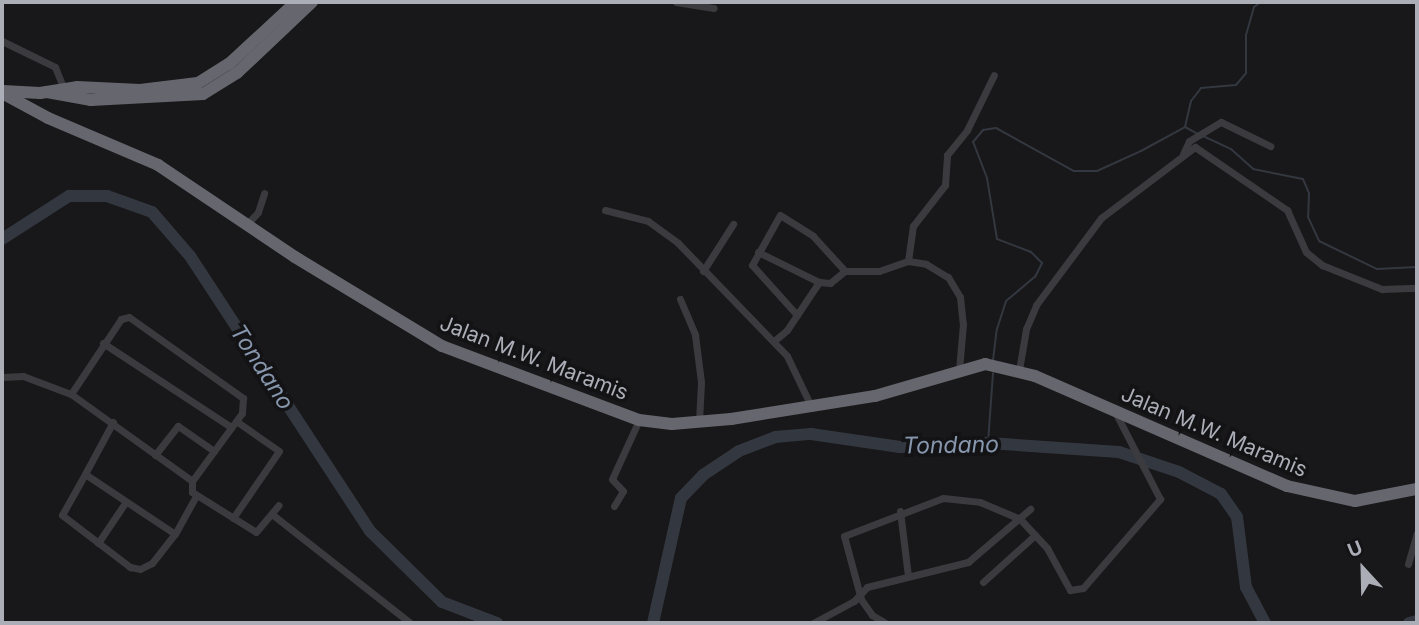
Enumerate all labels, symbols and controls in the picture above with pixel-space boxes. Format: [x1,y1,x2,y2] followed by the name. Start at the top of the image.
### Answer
[436,310,632,406] street label: Jalan M.W. Maramis
[224,319,300,415] water label: Tondano
[1117,381,1311,483] street label: Jalan M.W. Maramis
[903,430,999,460] water label: Tondano
[1328,534,1398,604] north arrow
[1344,536,1366,562] text: U

